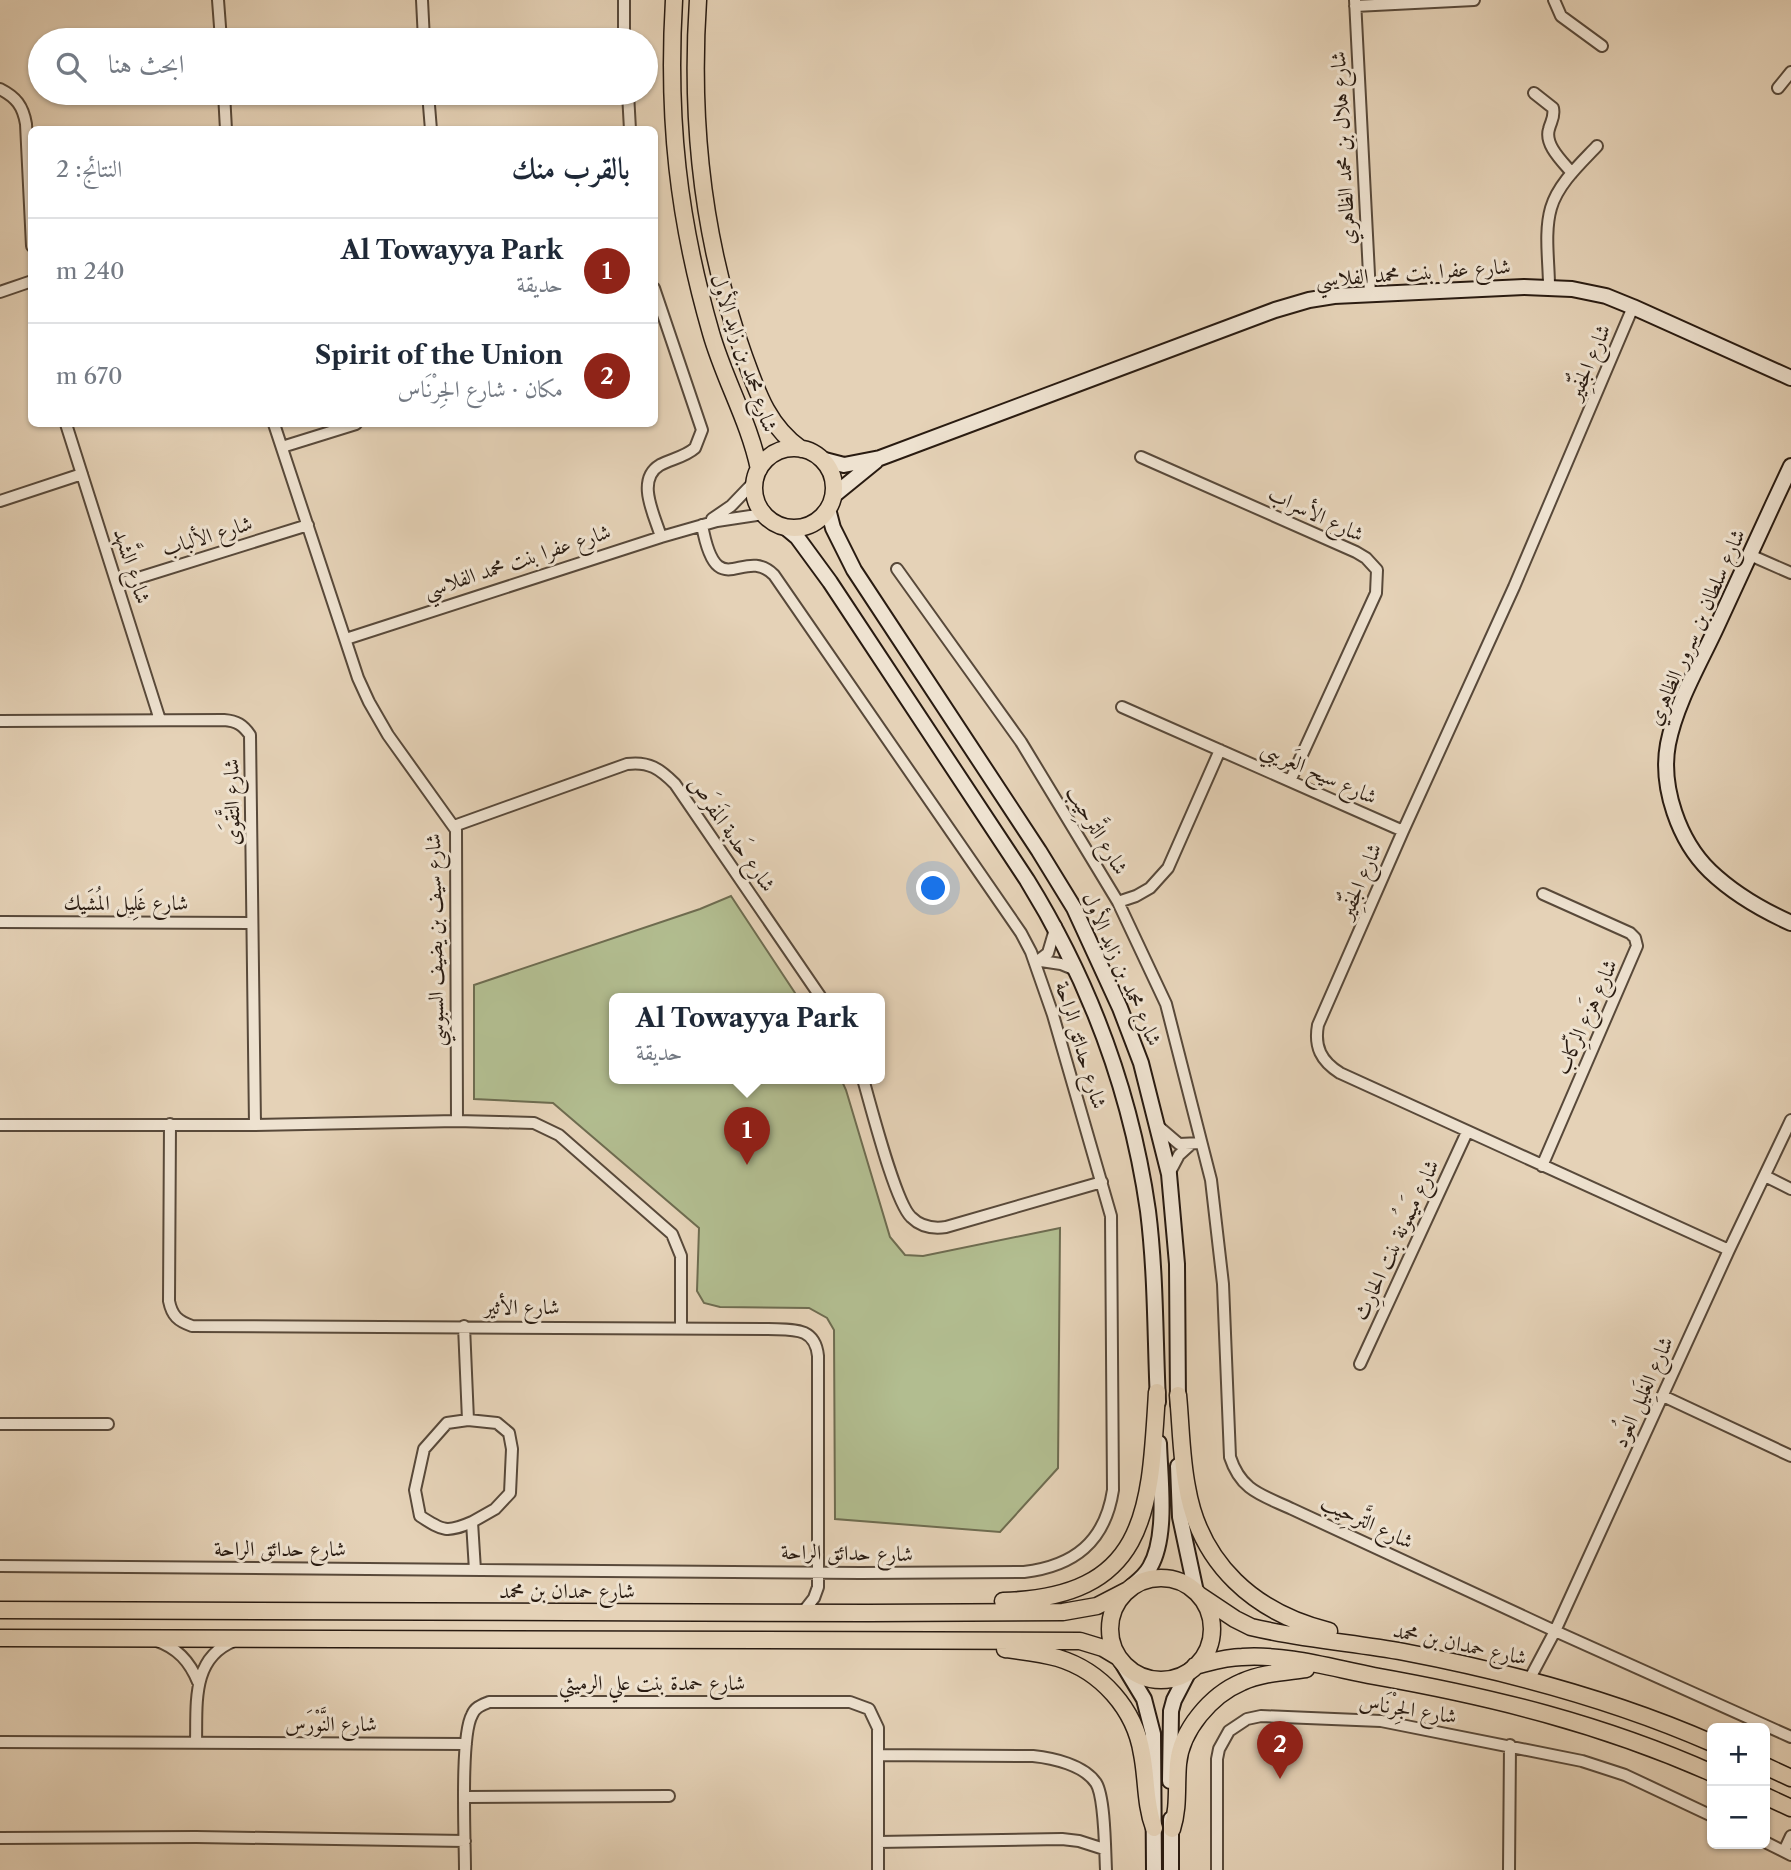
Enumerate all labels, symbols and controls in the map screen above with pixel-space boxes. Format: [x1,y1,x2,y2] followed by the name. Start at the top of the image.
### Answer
[28,28,658,105] search box
[52,48,90,86] icon: search
[108,48,184,80] text: ابحث هنا
[1325,50,1366,245] street label: شارع هلال بن محمد الظاهري
[512,150,630,187] text: بالقرب منك
[56,155,122,183] text: النتائج: 2
[341,234,563,266] text: Al Towayya Park
[1315,253,1512,300] street label: شارع عفرا بنت محمد الفلاسي
[56,257,125,285] text: 240 m
[602,257,612,285] text: 1
[516,270,563,298] text: حديقة
[700,270,785,437] street label: شارع محمد بن زايد الأول
[1556,318,1621,407] street label: شارع الجُفِّير
[315,339,563,371] text: Spirit of the Union
[56,362,123,390] text: 670 m
[600,362,614,390] text: 2
[398,375,563,403] text: مكان · شارع الجِرْنَاس
[1262,479,1369,552] street label: شارع الأسراب
[158,508,257,567] street label: شارع الألباب
[420,518,616,610] street label: شارع عفرا بنت محمد الفلاسي
[103,523,161,609] street label: شارع الشَّهد
[1641,525,1756,731] street label: شارع سلطان بن سرور الظاهري
[1254,734,1382,816] street label: شارع سيح العَريبي
[213,758,251,846] street label: شارع التَّقوَى
[679,770,783,900] street label: شارع حَدبة المَفرَص
[1056,778,1138,882] street label: شارع التَّرحِيب
[420,833,457,1047] street label: شارع سيف بن يضيف السبوسي
[1327,837,1392,926] street label: شارع الجُفِّير
[916,871,950,905] your location
[64,885,188,921] street label: شارع غَلِيل المُشَيك
[1072,887,1169,1052] street label: شارع محمد بن زايد الأول
[1547,954,1628,1081] street label: شارع هَزع الرِّكاب
[1044,978,1113,1113] street label: شارع حدائق الراحة
[609,993,885,1084] popup
[636,1002,858,1034] text: Al Towayya Park
[636,1038,682,1066] text: حديقة
[724,1107,770,1165] pin: 1
[1343,1153,1449,1327] street label: شارع مَيمُونة بنت الحارِث
[482,1292,560,1325] street label: شارع الأثير
[1602,1330,1684,1454] street label: شارع الغَلِيل العُود
[1314,1485,1420,1559] street label: شارع التَّرحِيب
[214,1536,346,1567] street label: شارع حدائق الراحة
[781,1539,913,1572] street label: شارع حدائق الراحة
[499,1578,635,1609] street label: شارع حمدان بن محمد
[1390,1617,1529,1676] street label: شارع حمدان بن محمد
[559,1670,745,1703] street label: شارع حمدة بنت علي الرميثي
[1356,1685,1459,1734] street label: شارع الجِرْنَاس
[285,1706,377,1742] street label: شارع النَّوْرَس
[1257,1721,1303,1779] pin: 2
[1707,1723,1770,1849] map controls
[1707,1723,1770,1786] button: +
[1707,1786,1770,1849] button: −

